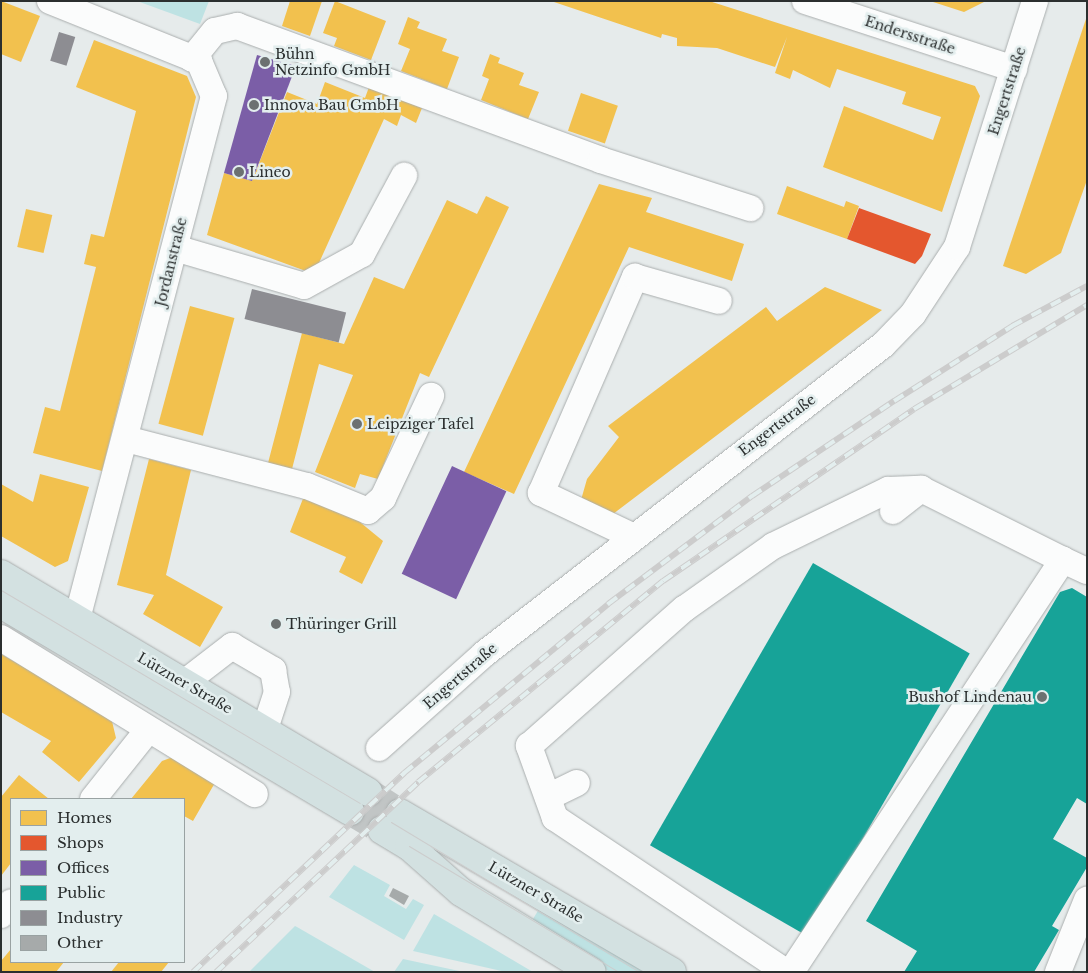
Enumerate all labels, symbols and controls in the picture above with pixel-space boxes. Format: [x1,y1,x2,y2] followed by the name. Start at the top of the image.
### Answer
[863,12,957,58] street label: Endersstraße
[985,45,1029,137] street label: Engertstraße
[275,46,390,78] place label: Bühn Netzinfo GmbH
[259,56,271,68] marker: Bühn Netzinfo GmbH
[264,97,399,113] place label: Innova Bau GmbH
[248,99,260,111] marker: Innova Bau GmbH
[249,164,291,180] place label: Lineo
[233,166,245,178] marker: Lineo
[152,216,190,308] street label: Jordanstraße
[735,391,819,459] street label: Engertstraße
[367,416,475,432] place label: Leipziger Tafel
[351,418,363,430] marker: Leipziger Tafel
[286,616,397,632] place label: Thüringer Grill
[270,618,282,630] marker: Thüringer Grill
[420,640,500,712] street label: Engertstraße
[134,649,236,717] street label: Lützner Straße
[908,689,1032,705] place label: Bushof Lindenau
[1036,691,1048,703] marker: Bushof Lindenau
[10,798,185,963] legend
[57,808,112,827] text: Homes
[57,833,104,852] text: Shops
[57,858,109,877] text: Offices
[485,858,587,926] street label: Lützner Straße
[57,883,105,902] text: Public
[57,908,123,927] text: Industry
[57,933,103,952] text: Other

